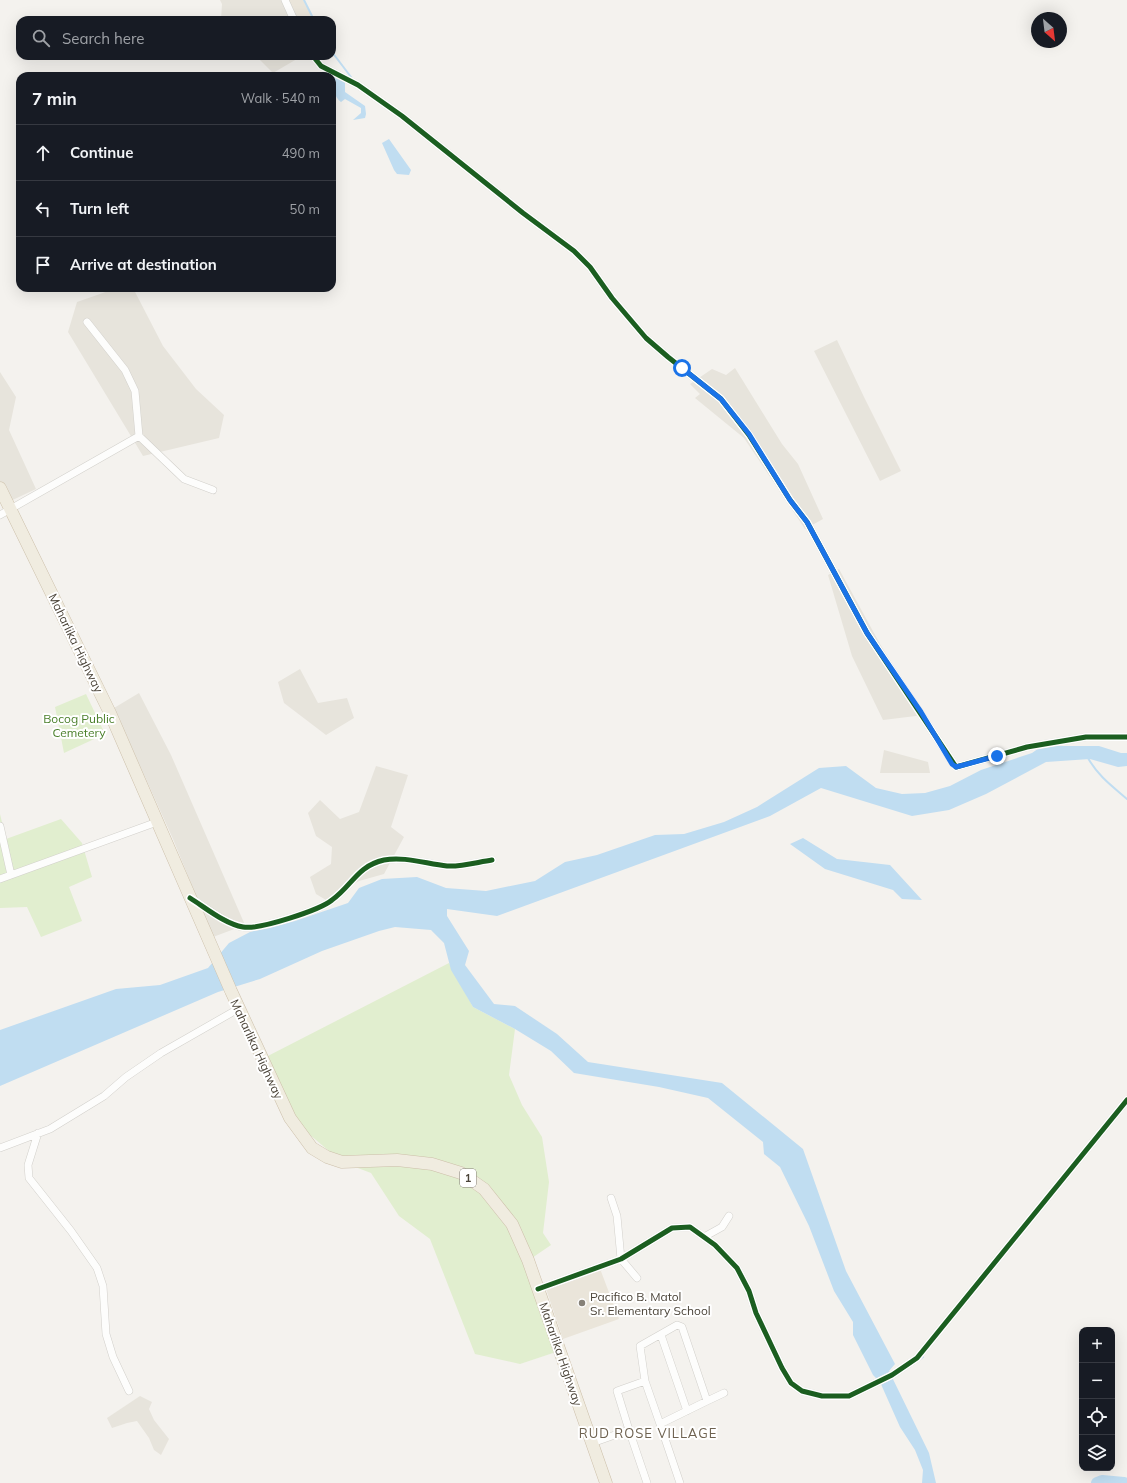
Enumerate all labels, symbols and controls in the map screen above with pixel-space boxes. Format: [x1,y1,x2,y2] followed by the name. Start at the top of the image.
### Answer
[1031,12,1067,48] north arrow
[16,16,336,60] search box
[30,27,52,49] icon: search
[62,29,144,48] text: Search here
[32,88,77,109] text: 7 min
[241,90,320,106] text: Walk · 540 m
[32,142,54,164] icon: ahead
[70,143,133,162] text: Continue
[282,145,320,161] text: 490 m
[32,198,54,220] icon: left
[70,199,129,218] text: Turn left
[290,201,320,217] text: 50 m
[32,254,54,276] icon: arrive
[70,255,217,274] text: Arrive at destination
[673,359,691,377] route start
[46,591,107,696] street label: Maharlika Highway
[43,711,115,740] park label: Bocog Public Cemetery
[988,747,1006,765] route end
[227,997,287,1102] street label: Maharlika Highway
[460,1169,476,1187] road number: 1
[590,1289,711,1318] place label: Pacifico B. Matol Sr. Elementary School
[577,1298,587,1308] marker: Pacifico B. Matol Sr. Elementary School
[536,1300,586,1408] street label: Maharlika Highway
[1079,1327,1115,1471] map controls
[1079,1327,1115,1363] button: +
[1079,1363,1115,1399] button: −
[1079,1399,1115,1435] button: locate
[579,1425,717,1441] district label: RUD ROSE VILLAGE
[1079,1435,1115,1471] button: layers

